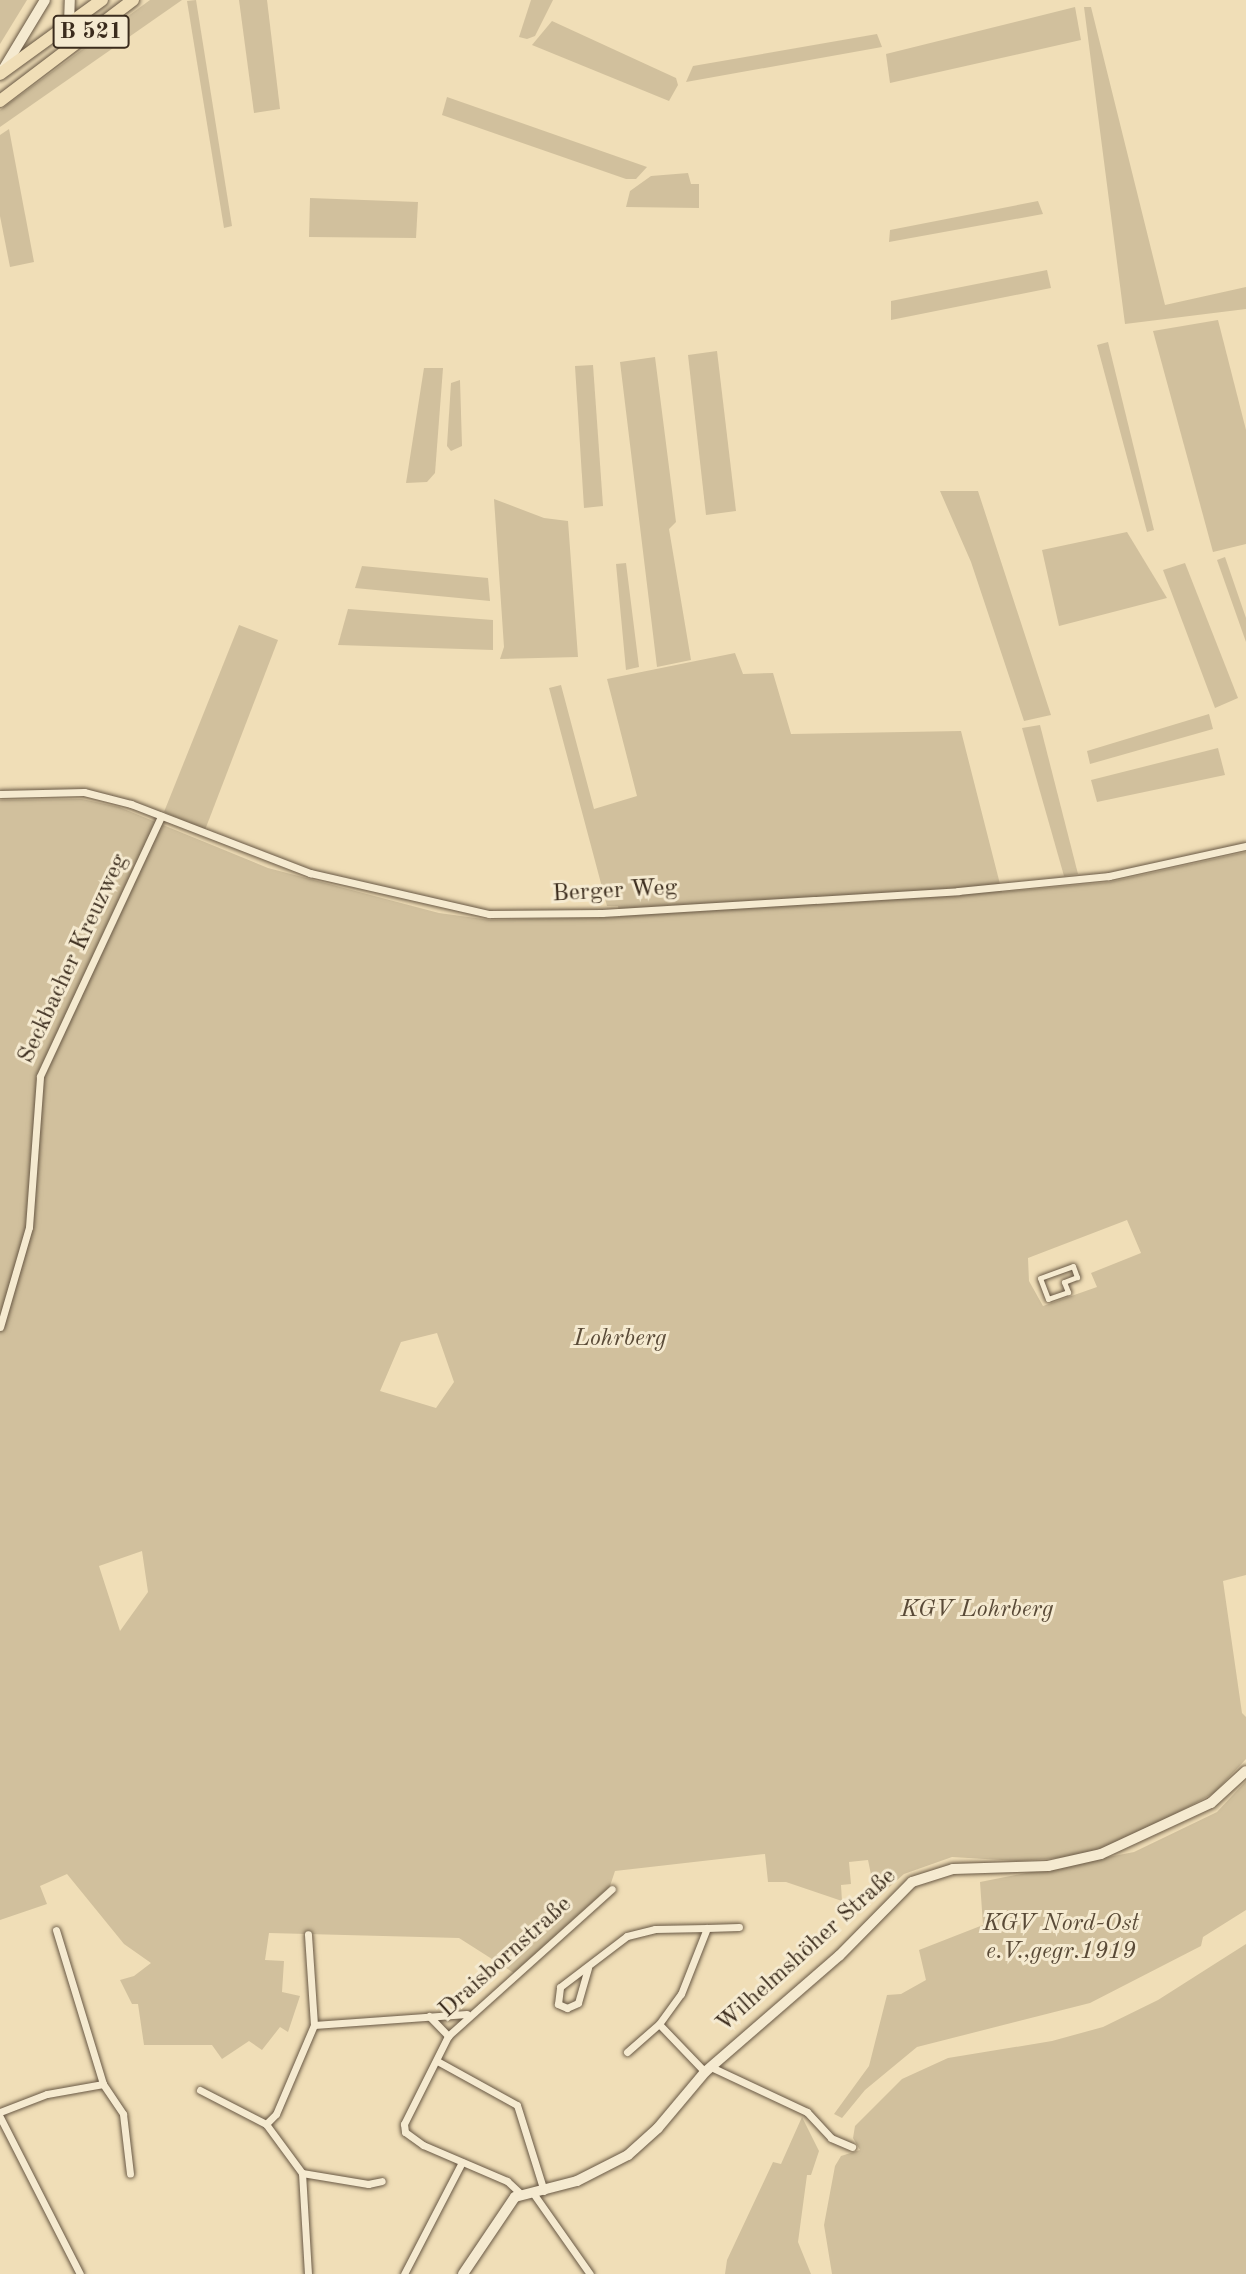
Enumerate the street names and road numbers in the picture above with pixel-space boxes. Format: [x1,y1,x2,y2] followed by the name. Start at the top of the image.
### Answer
[52,12,130,52] road number: B 521
[13,850,135,1068] street label: Seckbacher Kreuzweg
[552,874,678,910] street label: Berger Weg
[711,1863,903,2039] street label: Wilhelmshöher Straße
[434,1891,578,2025] street label: Draisbornstraße

